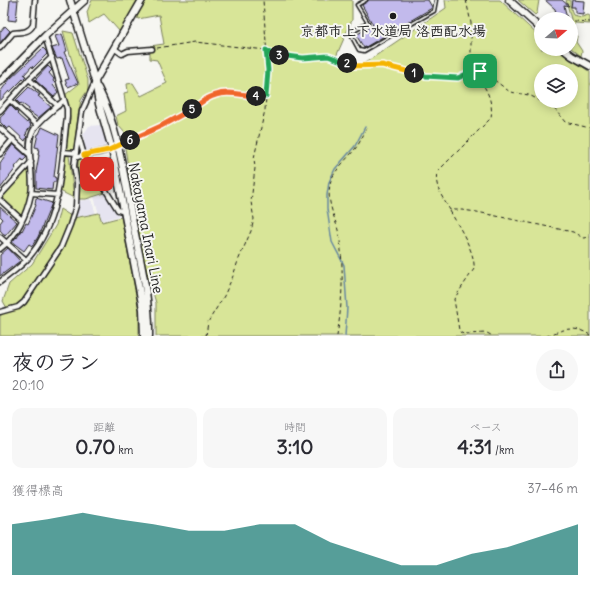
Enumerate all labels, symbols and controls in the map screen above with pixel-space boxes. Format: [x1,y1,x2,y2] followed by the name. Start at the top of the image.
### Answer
[388,11,398,21] marker: 京都市上下水道局 洛西配水場
[534,12,578,56] north arrow
[534,12,578,108] map controls
[300,22,486,40] place label: 京都市上下水道局 洛西配水場
[269,45,289,65] pin: 3
[276,48,282,62] text: 3
[337,53,357,73] pin: 2
[463,54,497,88] pin
[344,56,350,70] text: 2
[469,60,491,82] icon: arrive
[404,63,424,83] pin: 1
[534,64,578,108] button: layers
[412,66,416,80] text: 1
[246,86,266,106] pin: 4
[253,89,259,103] text: 4
[182,99,202,119] pin: 5
[189,102,195,116] text: 5
[120,130,140,150] pin: 6
[127,133,133,147] text: 6
[80,157,114,191] pin
[124,161,168,295] street label: Nakayama Inari Line
[86,163,108,185] icon: check
[12,348,100,376] text: 夜のラン
[536,349,578,391] button: share
[12,377,44,394] text: 20:10
[93,420,115,434] text: 距離
[284,420,306,434] text: 時間
[469,420,502,434] text: ペース
[75,434,116,459] text: 0.70
[277,434,313,459] text: 3:10
[457,434,492,459] text: 4:31
[116,443,133,457] text: km
[492,443,514,457] text: /km
[527,480,578,497] text: 37–46 m
[12,482,64,499] text: 獲得標高

